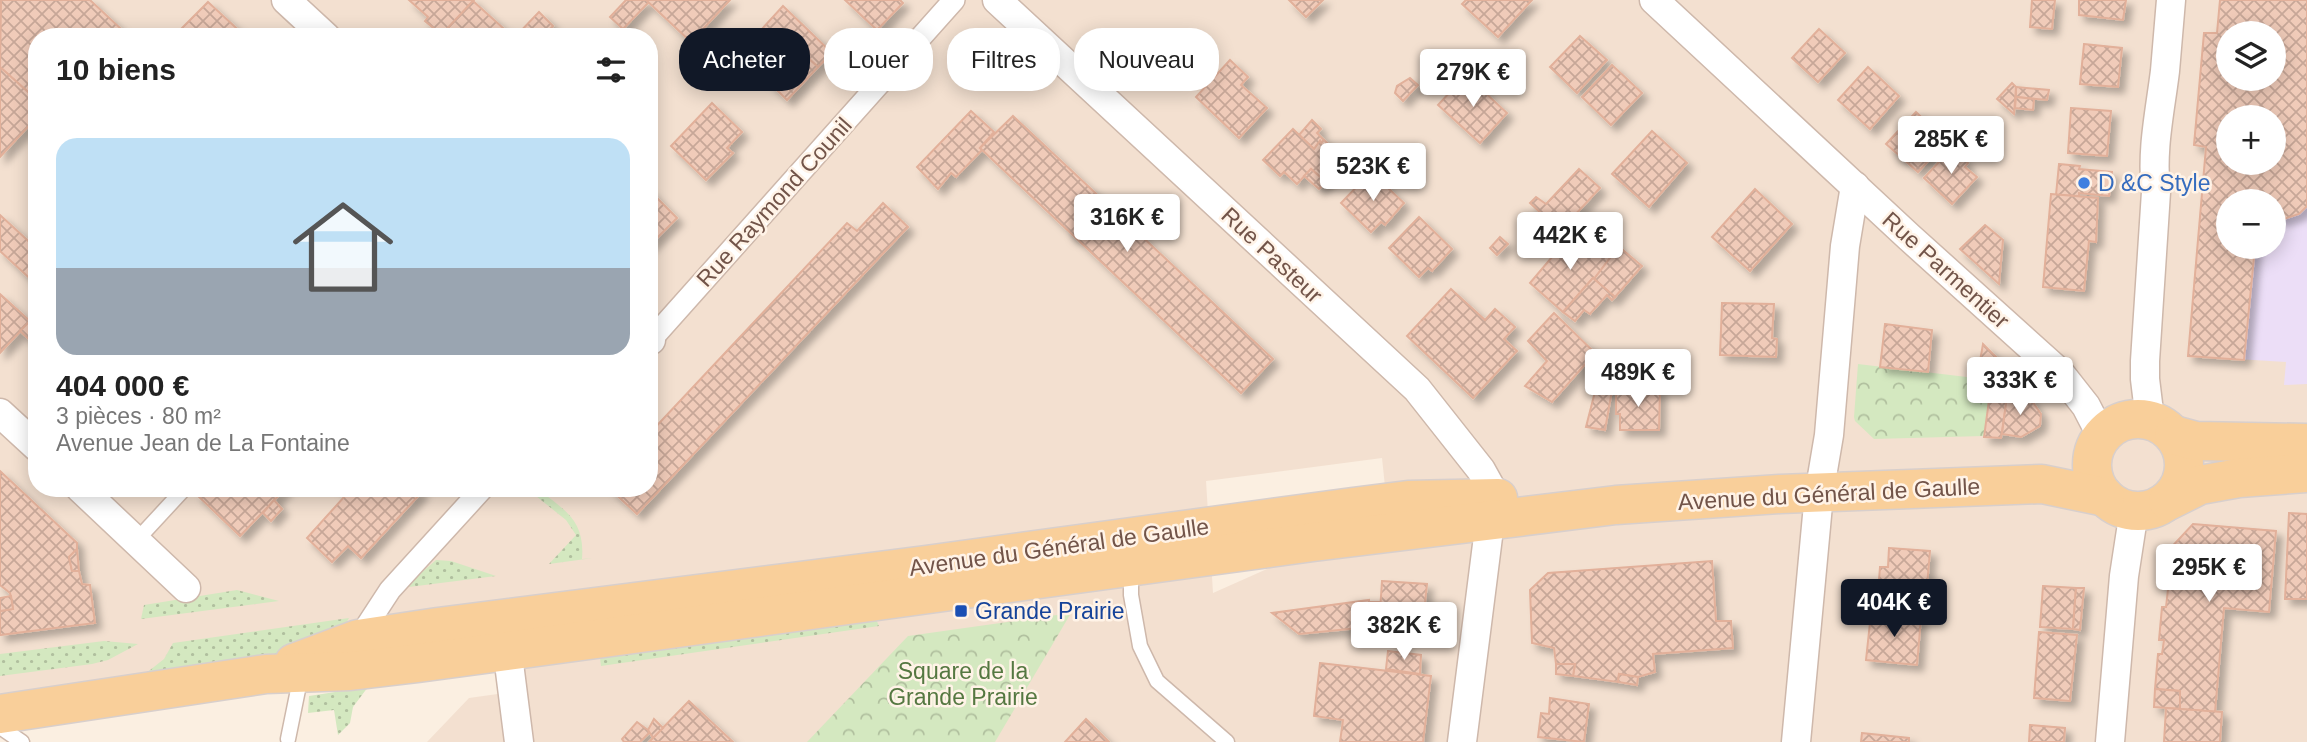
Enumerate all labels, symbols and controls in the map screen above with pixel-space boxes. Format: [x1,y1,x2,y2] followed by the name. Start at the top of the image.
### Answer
[2216,21,2286,259] map controls
[2216,21,2286,91] button: layers
[679,28,810,91] chip: Acheter
[824,28,933,91] chip: Louer
[947,28,1060,91] chip: Filtres
[1074,28,1219,91] chip: Nouveau
[1416,50,1530,109] pin: 279K €
[592,51,630,89] icon: filters
[56,53,176,86] text: 10 biens
[1436,59,1510,85] text: 279K €
[2216,105,2286,175] button: +
[691,112,857,292] street label: Rue Raymond Counil
[1894,116,2008,176] pin: 285K €
[1914,126,1988,152] text: 285K €
[1316,144,1430,203] pin: 523K €
[1336,153,1410,179] text: 523K €
[2098,170,2210,196] place label: D &C Style
[2076,175,2092,191] marker: D &C Style
[280,184,406,310] icon: home
[2216,189,2286,259] button: −
[1070,194,1184,254] pin: 316K €
[1216,202,1328,308] street label: Rue Pasteur
[1090,204,1164,230] text: 316K €
[1877,206,2015,334] street label: Rue Parmentier
[1513,212,1627,272] pin: 442K €
[1533,222,1607,248] text: 442K €
[1581,350,1695,409] pin: 489K €
[1963,358,2077,417] pin: 333K €
[1601,359,1675,385] text: 489K €
[1983,367,2057,393] text: 333K €
[56,369,189,402] text: 404 000 €
[56,403,221,429] text: 3 pièces · 80 m²
[56,430,350,456] text: Avenue Jean de La Fontaine
[1677,473,1981,515] street label: Avenue du Général de Gaulle
[907,513,1211,581] street label: Avenue du Général de Gaulle
[2152,544,2266,604] pin: 295K €
[2172,554,2246,580] text: 295K €
[1837,580,1951,639] pin: 404K €
[1857,589,1931,615] text: 404K €
[975,598,1125,624] place label: Grande Prairie
[1347,602,1461,662] pin: 382K €
[953,603,969,619] marker: Grande Prairie
[1367,612,1441,638] text: 382K €
[888,658,1038,710] park label: Square de la Grande Prairie

